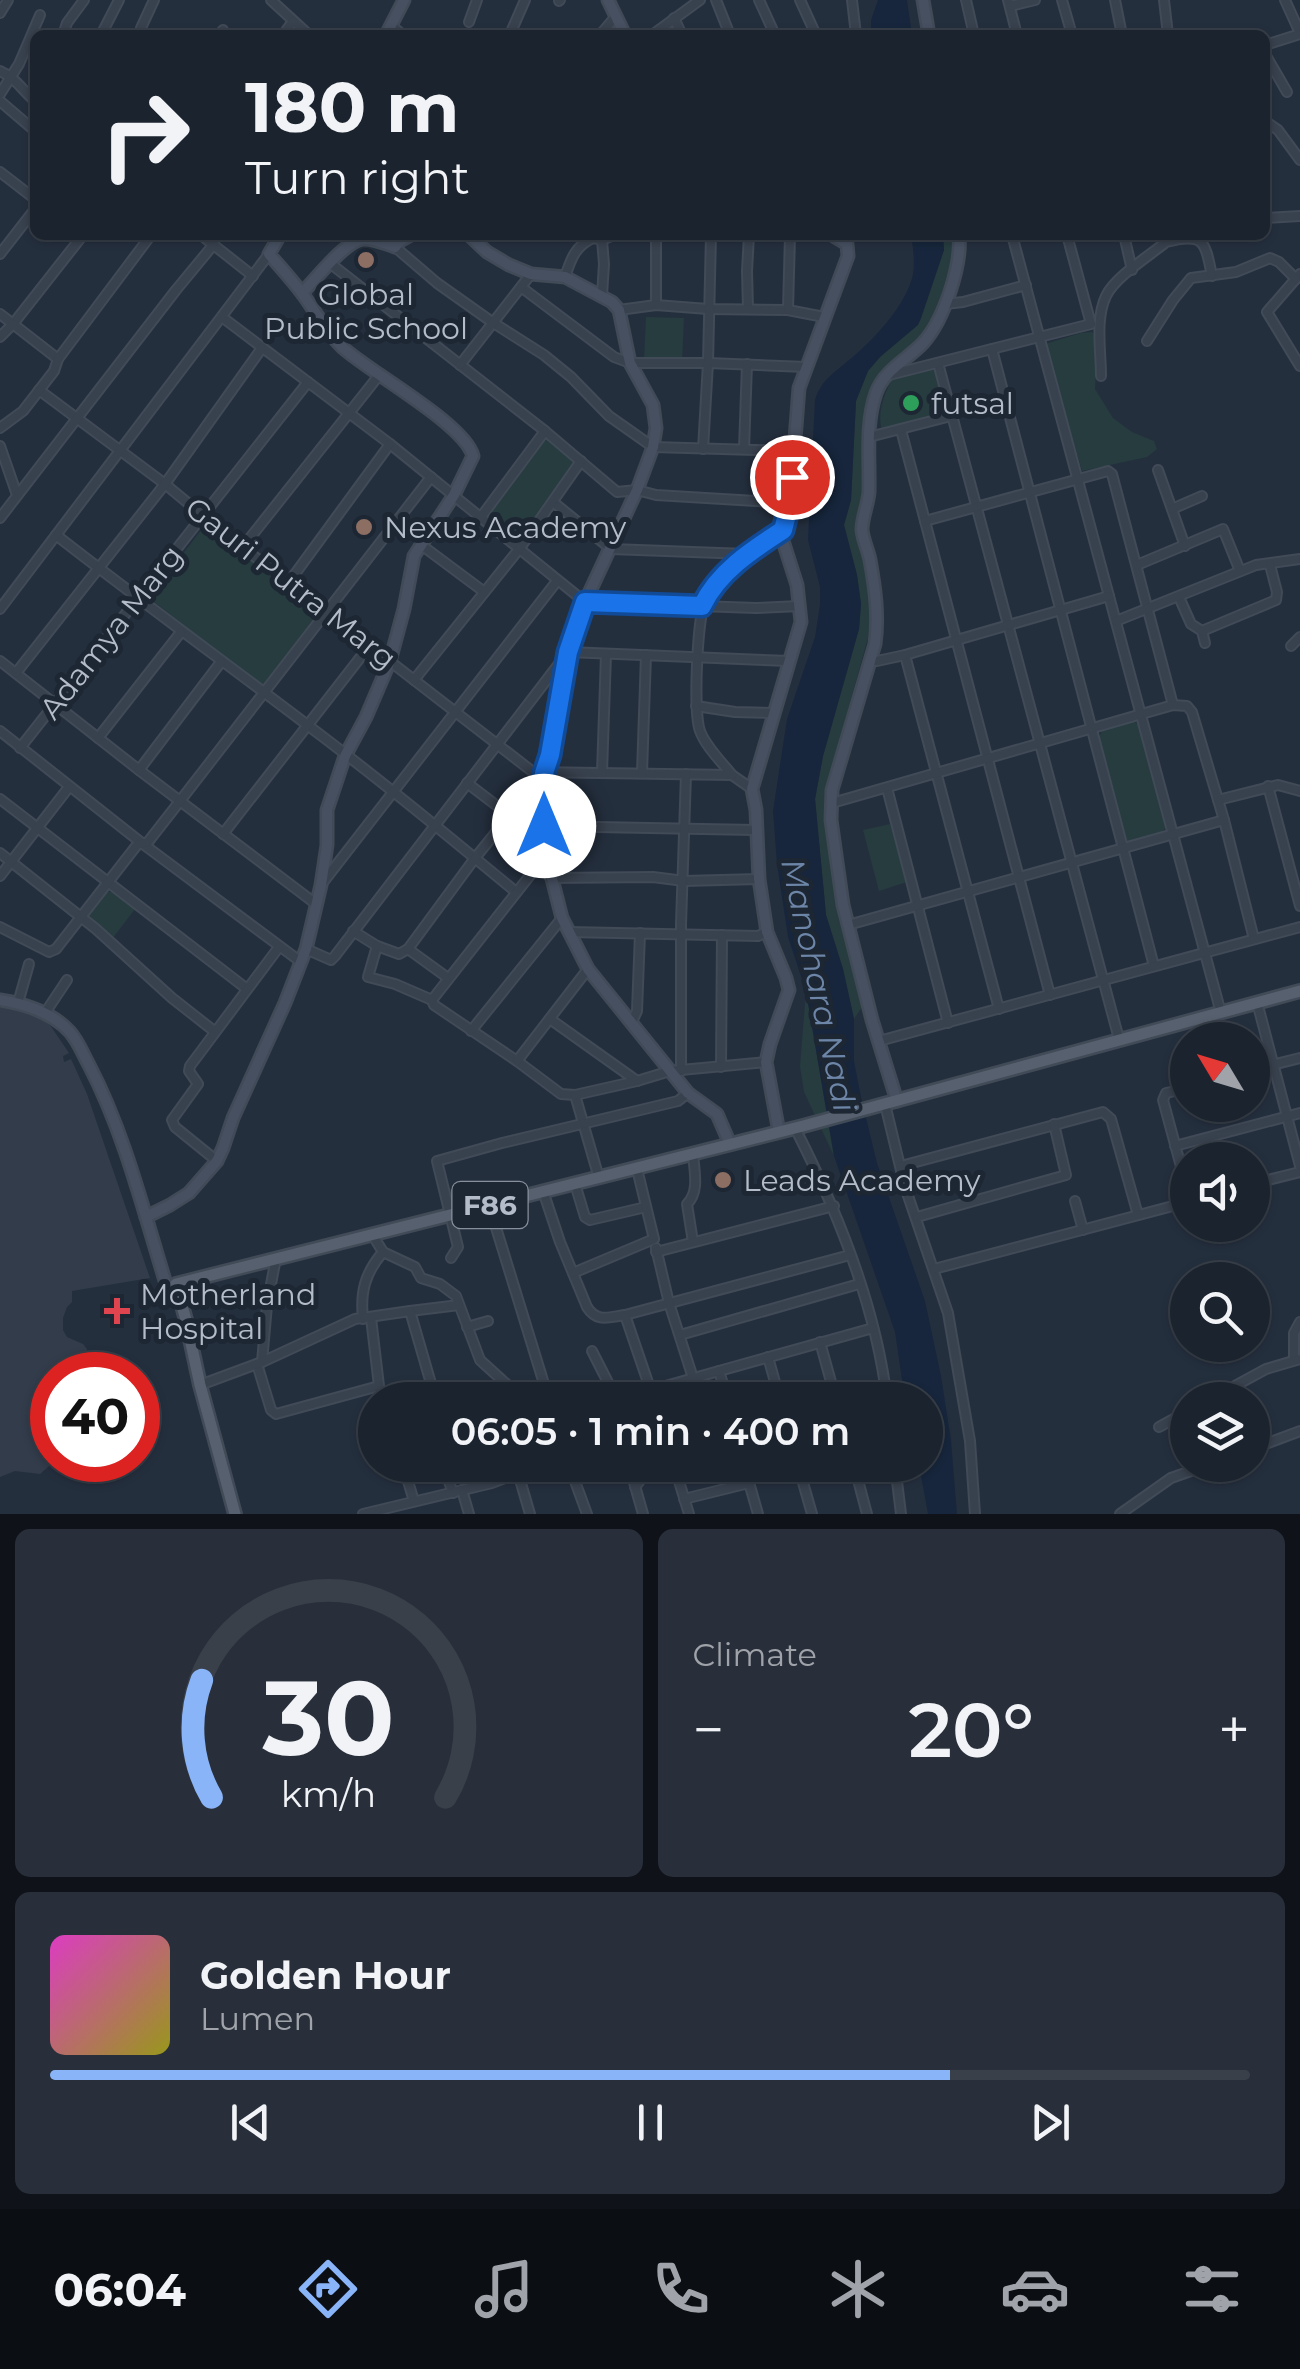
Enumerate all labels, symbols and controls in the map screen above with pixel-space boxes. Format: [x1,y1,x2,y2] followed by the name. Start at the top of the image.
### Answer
[245,64,459,150] text: 180 m
[80,70,210,200] icon: right
[245,150,470,205] text: Turn right
[355,249,377,271] marker: Global Public School
[264,276,468,347] place label: Global Public School
[931,385,1014,422] place label: futsal
[900,392,922,414] marker: futsal
[750,435,835,520] pin
[765,450,820,505] icon: arrive
[178,489,404,677] street label: Gauri Putra Marg
[384,509,627,546] place label: Nexus Academy
[353,516,375,538] marker: Nexus Academy
[32,538,190,726] street label: Adamya Marg
[492,774,596,878] position arrow
[773,855,865,1116] water label: Manohara Nadi
[1170,1022,1270,1122] north arrow
[1170,1022,1270,1482] map controls
[1170,1142,1270,1242] button: sound
[743,1162,981,1199] place label: Leads Academy
[712,1169,734,1191] marker: Leads Academy
[452,1182,528,1228] road number: F86
[1170,1262,1270,1362] button: search
[140,1276,316,1347] place label: Motherland Hospital
[104,1298,130,1324] marker: Motherland Hospital
[30,1352,160,1482] speed limit sign: 40
[1170,1382,1270,1482] button: layers
[451,1408,850,1455] text: 06:05 · 1 min · 400 m
[693,1635,817,1674] text: Climate
[262,1654,395,1781] text: 30
[908,1684,1034,1776] text: 20°
[693,1696,724,1763] text: −
[1218,1696,1250,1763] text: +
[281,1772,376,1816] text: km/h
[200,1952,451,1999] text: Golden Hour
[200,1999,315,2038] text: Lumen
[223,2095,278,2150] icon: previous
[623,2095,678,2150] icon: pause
[1023,2095,1078,2150] icon: next
[293,2254,363,2324] icon: directions
[469,2254,539,2324] icon: music
[646,2254,716,2324] icon: phone
[823,2254,893,2324] icon: climate
[1000,2254,1070,2324] icon: car
[1177,2254,1247,2324] icon: filters
[53,2262,186,2317] text: 06:04

